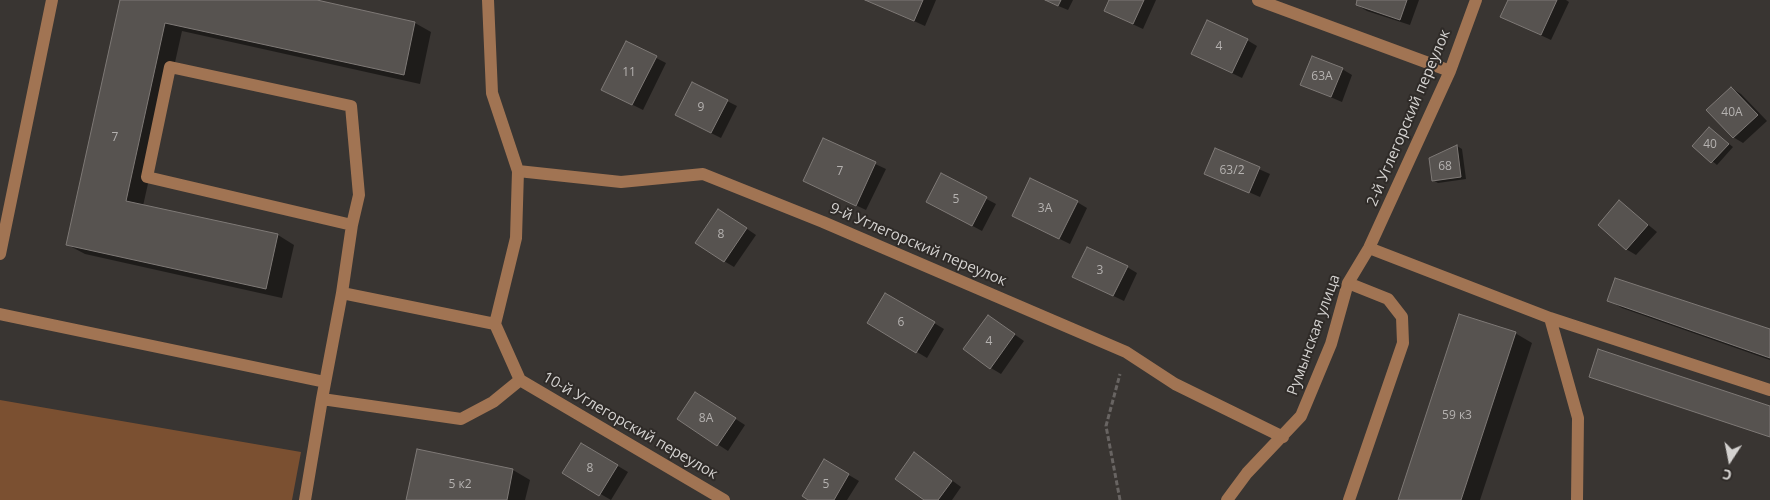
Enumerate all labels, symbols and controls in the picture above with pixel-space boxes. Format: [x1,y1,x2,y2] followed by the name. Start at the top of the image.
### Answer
[1364,27,1454,209] street label: 2-й Углегорский переулок
[1216,40,1222,54] house number: 4
[622,66,636,80] house number: 11
[1311,70,1333,84] house number: 63А
[698,101,704,115] house number: 9
[1721,106,1743,120] house number: 40А
[112,131,118,145] house number: 7
[1703,138,1717,152] house number: 40
[1438,160,1452,174] house number: 68
[1220,164,1244,178] house number: 63/2
[837,165,843,179] house number: 7
[953,193,959,207] house number: 5
[827,200,1009,290] street label: 9-й Углегорский переулок
[1038,202,1052,216] house number: 3А
[718,228,724,242] house number: 8
[1097,264,1103,278] house number: 3
[1284,272,1344,398] street label: Румынская улица
[898,316,904,330] house number: 6
[986,335,992,349] house number: 4
[539,368,721,484] street label: 10-й Углегорский переулок
[1442,409,1472,423] house number: 59 к3
[699,412,713,426] house number: 8А
[1705,435,1755,485] north arrow
[587,462,593,476] house number: 8
[1721,465,1733,485] text: С
[448,478,472,492] house number: 5 к2
[823,478,829,492] house number: 5

